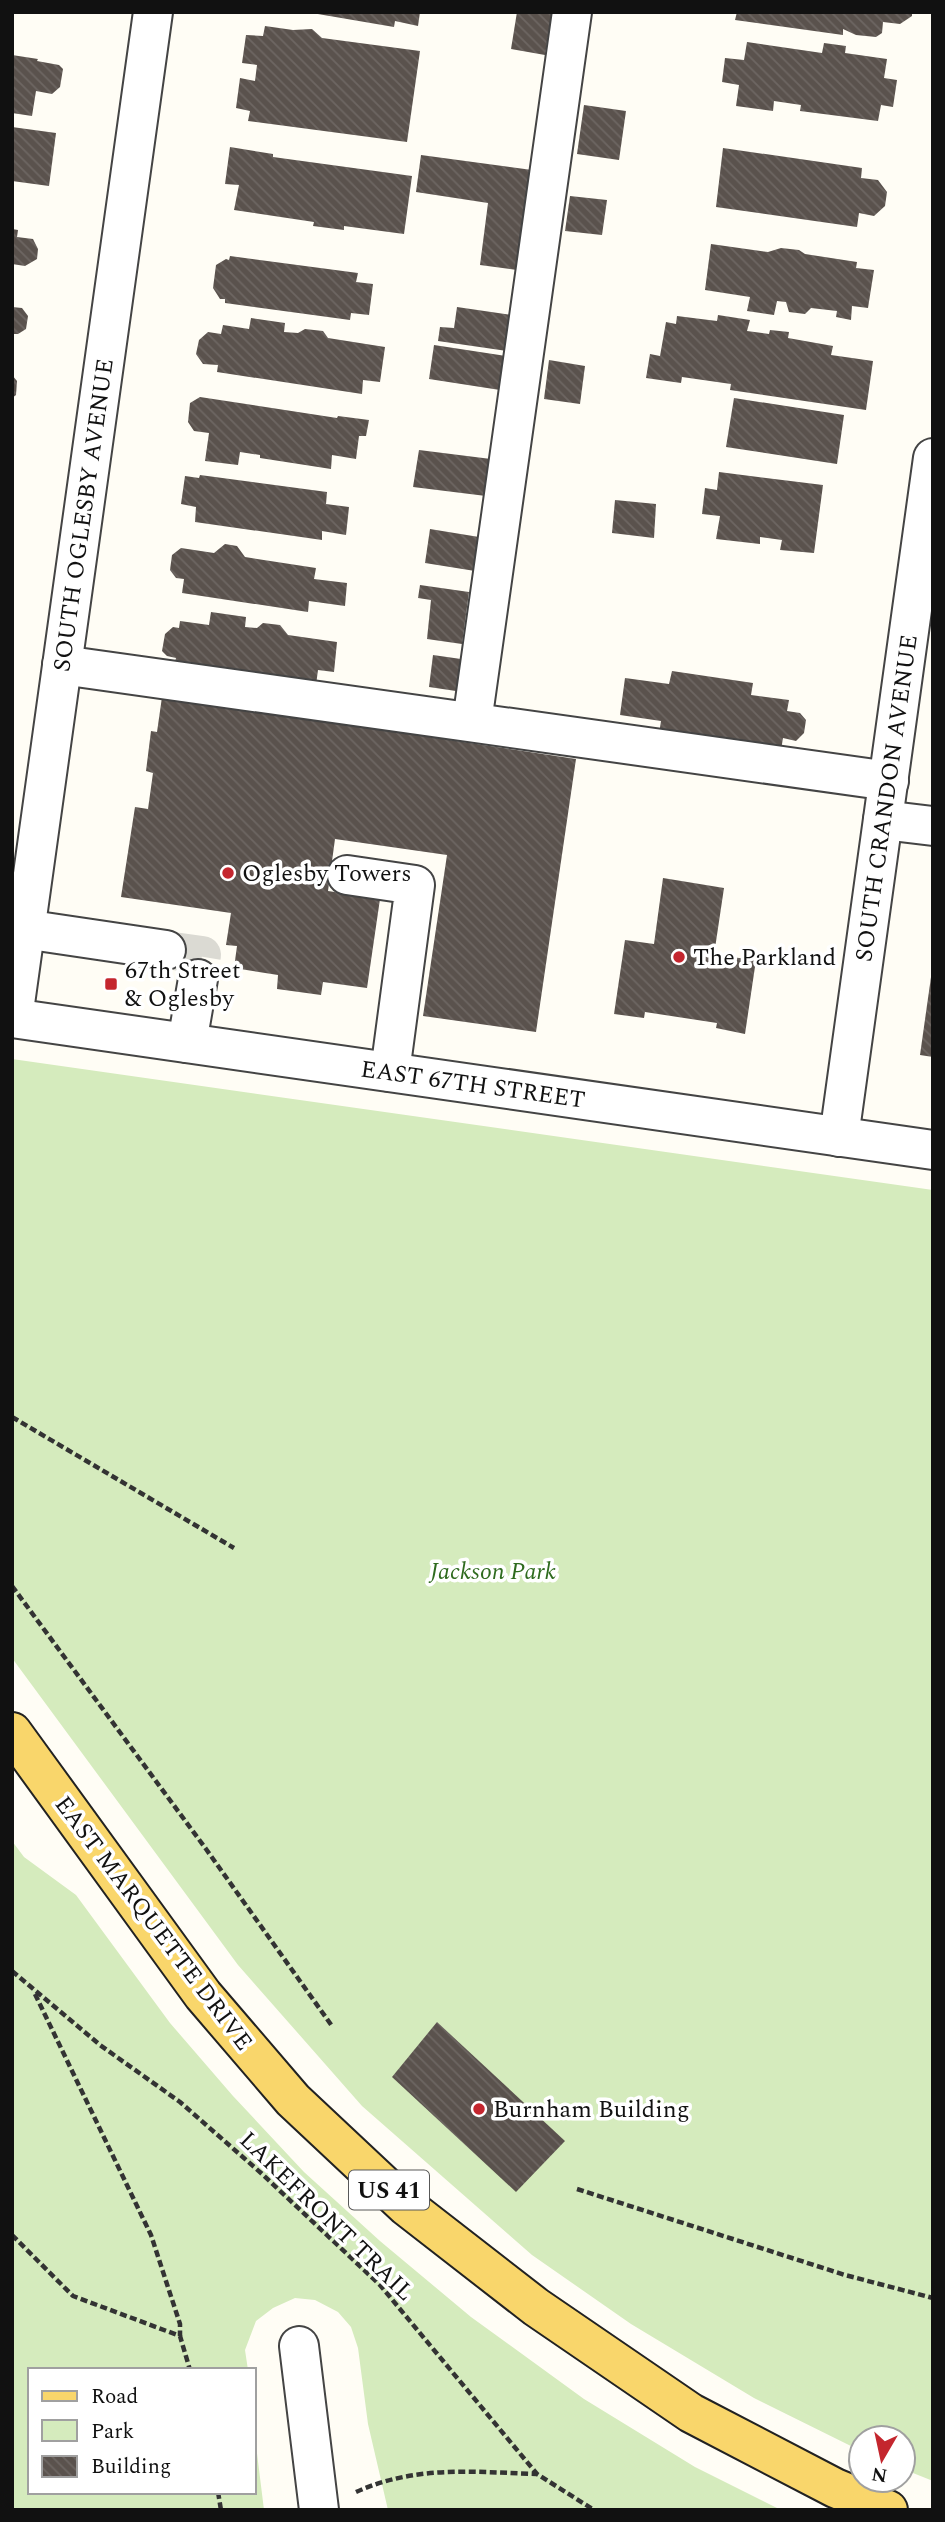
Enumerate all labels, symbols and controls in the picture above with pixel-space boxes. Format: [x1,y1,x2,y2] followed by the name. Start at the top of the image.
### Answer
[44,356,124,674] street label: SOUTH OGLESBY AVENUE
[846,632,928,964] street label: SOUTH CRANDON AVENUE
[242,856,412,892] place label: Oglesby Towers
[220,865,236,881] marker: Oglesby Towers
[693,940,836,976] place label: The Parkland
[671,949,687,965] marker: The Parkland
[125,953,240,1017] place label: 67th Street & Oglesby
[103,976,119,992] marker: 67th Street & Oglesby
[358,1051,587,1119] street label: EAST 67TH STREET
[428,1554,556,1590] park label: Jackson Park
[45,1789,261,2059] street label: EAST MARQUETTE DRIVE
[493,2092,690,2128] place label: Burnham Building
[471,2101,487,2117] marker: Burnham Building
[231,2123,422,2310] street label: LAKEFRONT TRAIL
[349,2170,429,2210] road number: US 41
[28,2368,256,2494] legend
[91,2381,138,2413] text: Road
[91,2416,135,2448] text: Park
[847,2424,917,2494] north arrow
[91,2451,171,2483] text: Building
[870,2459,890,2490] text: N

